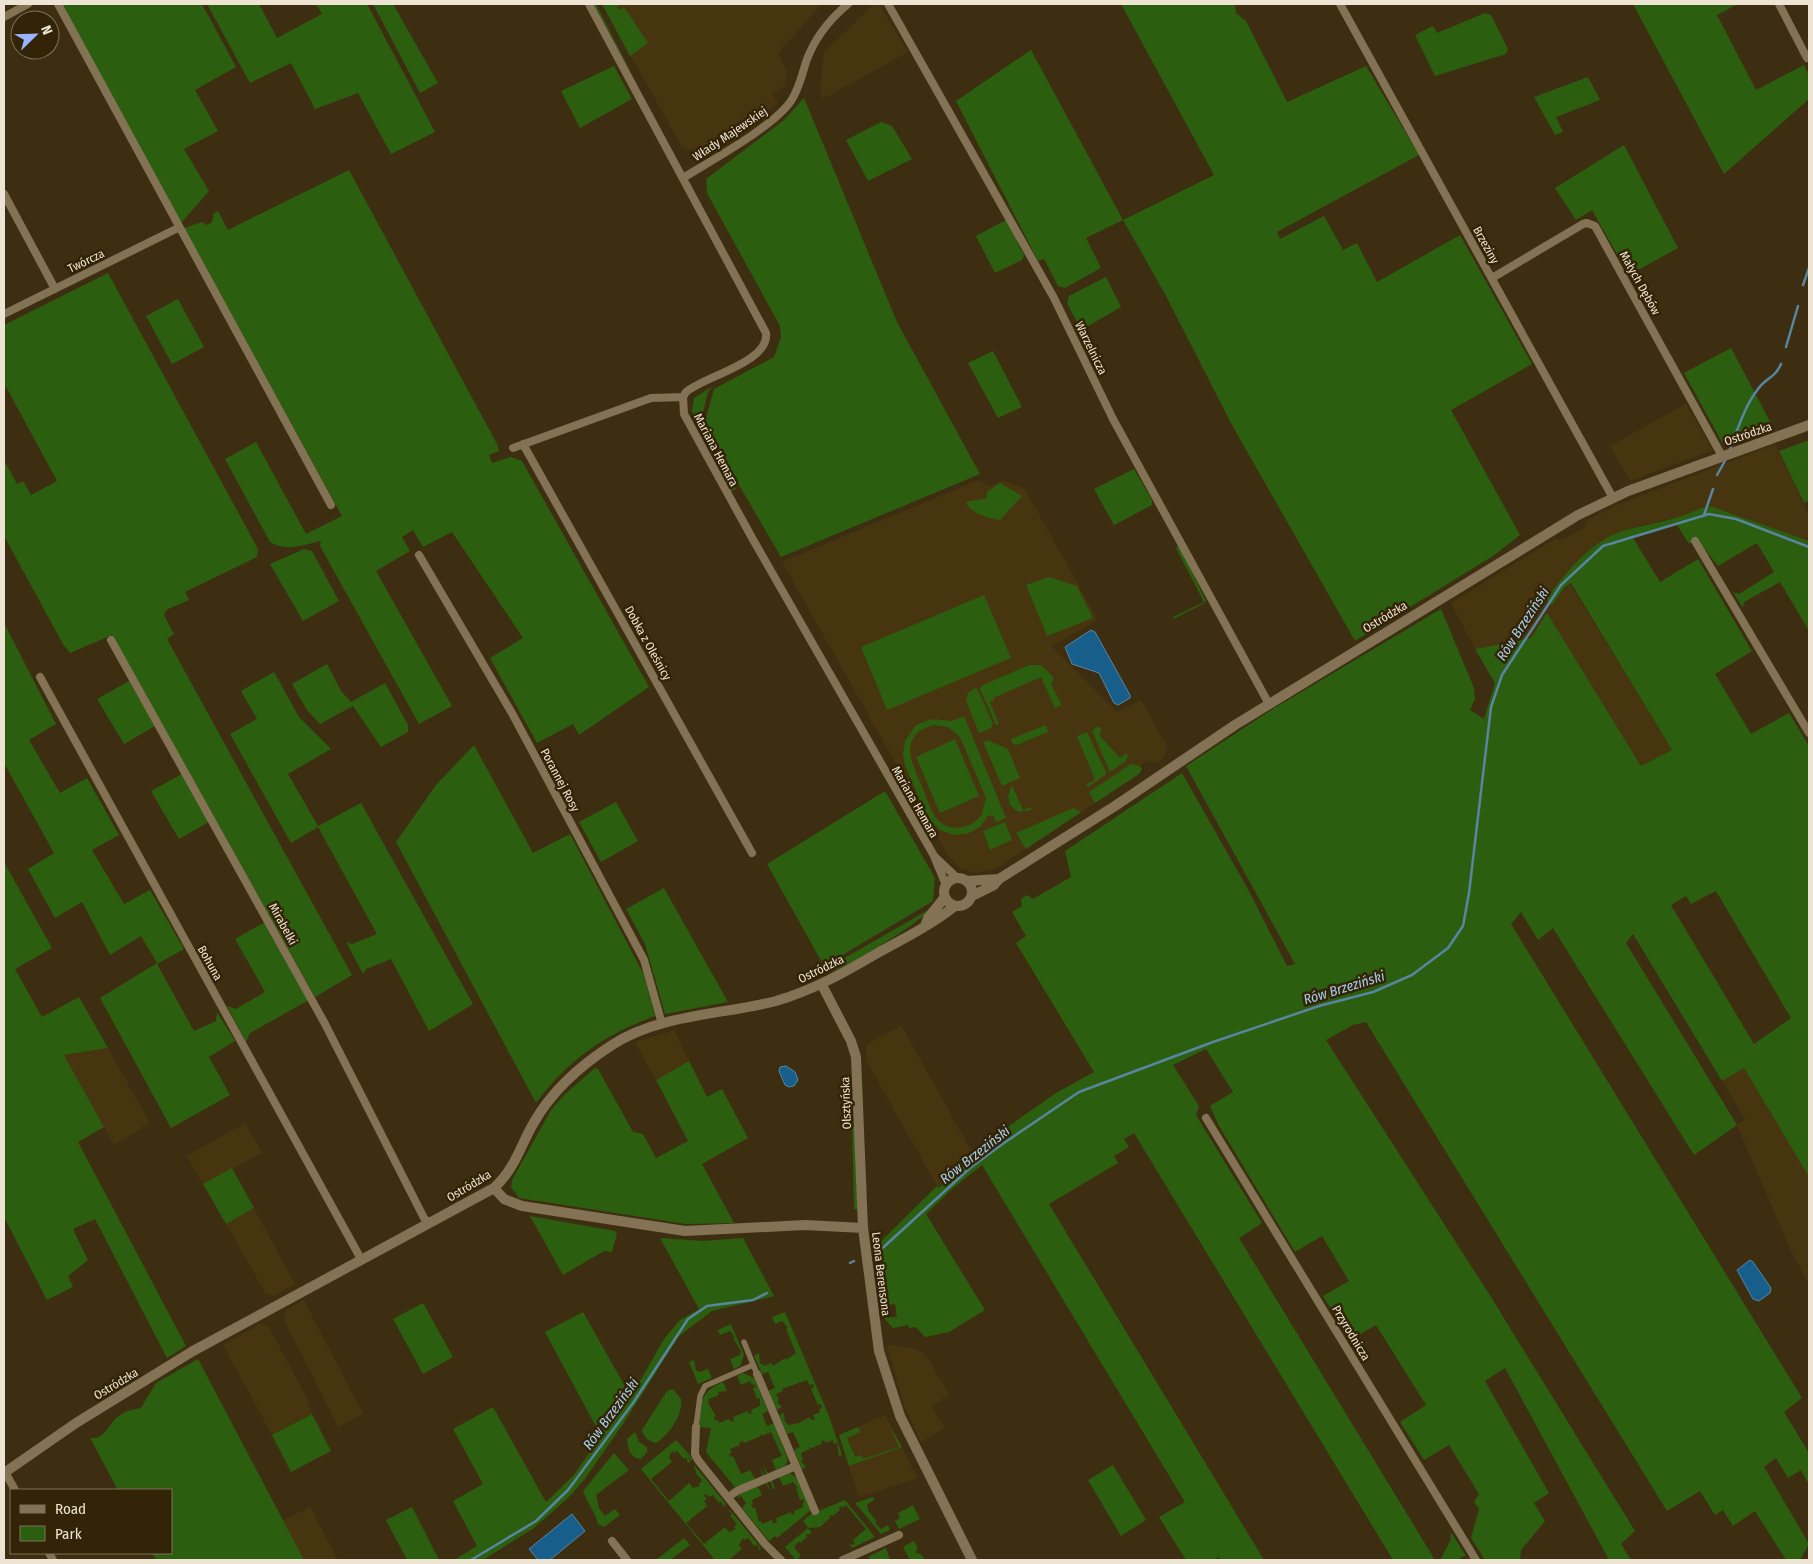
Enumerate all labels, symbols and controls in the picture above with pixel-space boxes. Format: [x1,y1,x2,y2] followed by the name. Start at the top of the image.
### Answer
[10,10,60,60] north arrow
[37,23,56,37] text: N
[690,104,770,164] street label: Włady Majewskiej
[1470,224,1502,267] street label: Brzeziny
[65,246,107,276] street label: Twórcza
[1617,249,1663,317] street label: Małych Dębów
[1072,319,1110,377] street label: Warzelnicza
[691,411,741,489] street label: Mariana Hemara
[1722,419,1774,449] street label: Ostródzka
[1493,584,1553,664] water label: Rów Brzeziński
[1360,598,1410,636] street label: Ostródzka
[622,603,675,683] street label: Dobka z Oleśnicy
[538,746,583,814] street label: Porannej Rosy
[889,764,941,840] street label: Mariana Hemara
[266,901,300,947] street label: Mirabelki
[195,943,225,983] street label: Bohuna
[796,952,846,986] street label: Ostródzka
[1301,967,1387,1008] water label: Rów Brzeziński
[838,1076,854,1130] street label: Olsztyńska
[937,1122,1014,1188] water label: Rów Brzeziński
[444,1167,494,1205] street label: Ostródzka
[869,1231,893,1317] street label: Leona Berensona
[1329,1303,1373,1363] street label: Przyrodnicza
[91,1365,141,1403] street label: Ostródzka
[579,1375,643,1453] water label: Rów Brzeziński
[10,1489,172,1554] legend
[55,1500,86,1518] text: Road
[55,1525,82,1543] text: Park

